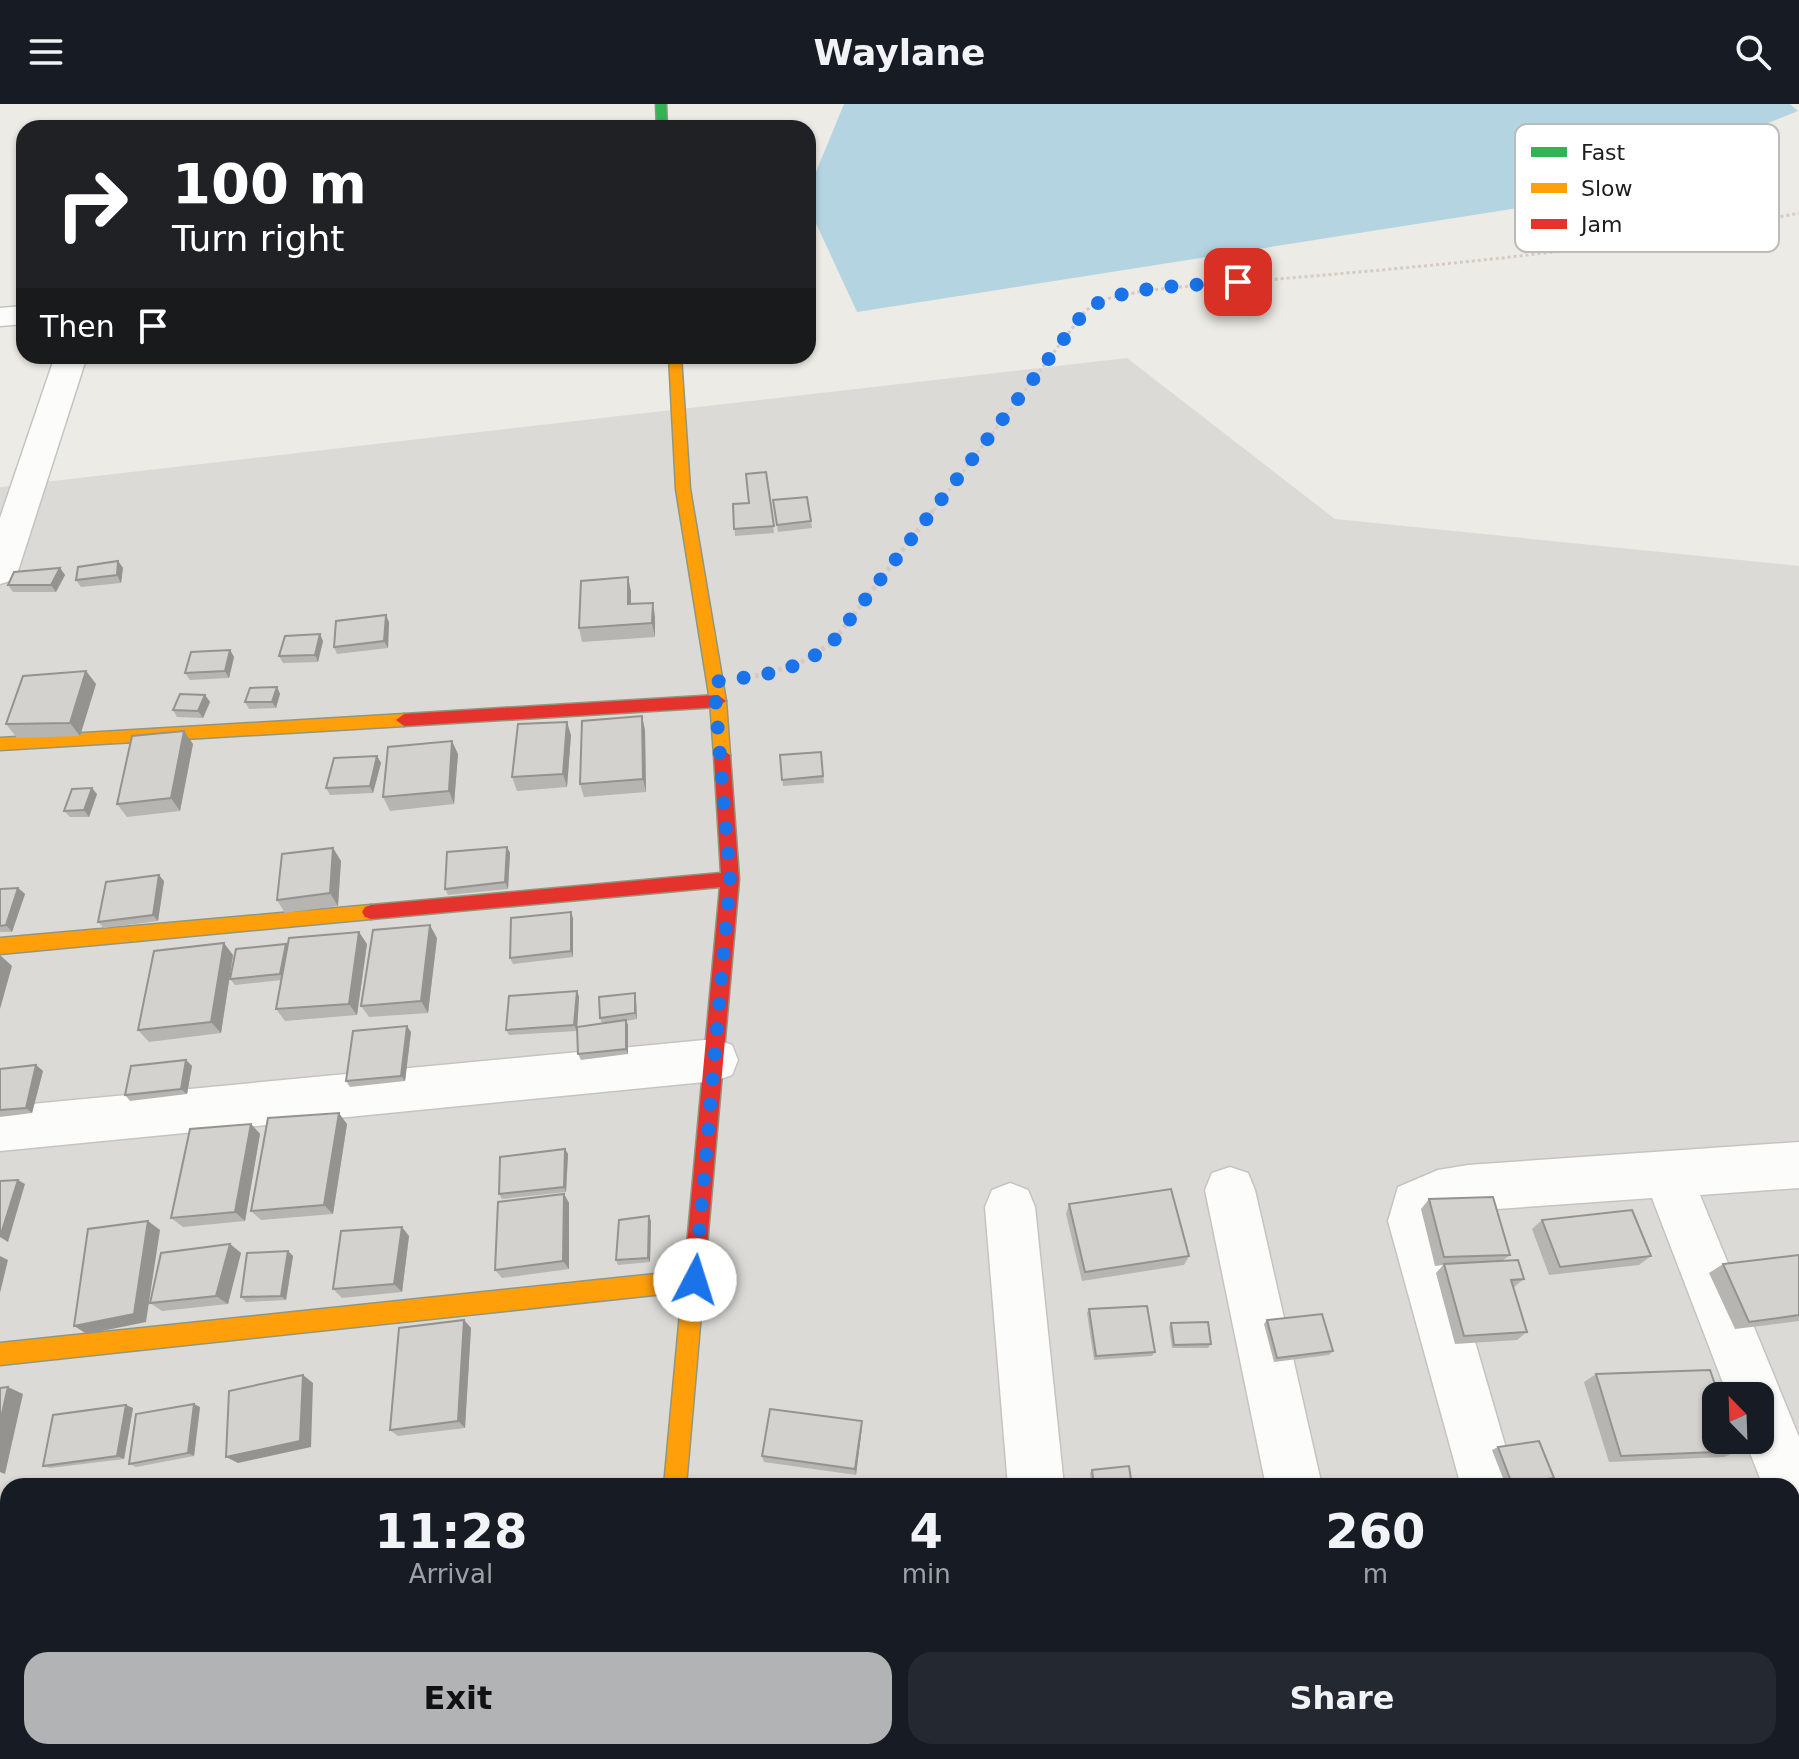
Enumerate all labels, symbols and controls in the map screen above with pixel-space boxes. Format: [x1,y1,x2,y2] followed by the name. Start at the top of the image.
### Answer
[24,30,68,74] icon: menu
[1731,30,1775,74] icon: search
[814,32,985,73] text: Waylane
[1515,124,1779,252] legend
[1581,140,1626,165] text: Fast
[172,151,367,216] text: 100 m
[40,152,144,256] icon: right
[1581,176,1633,201] text: Slow
[1579,212,1622,237] text: Jam
[172,218,344,259] text: Turn right
[1204,248,1272,316] pin
[1216,260,1260,304] icon: arrive
[131,304,175,348] icon: arrive
[40,309,115,344] text: Then
[653,1238,737,1322] position arrow
[1702,1382,1774,1454] north arrow
[1702,1382,1774,1454] map controls
[374,1503,527,1559] text: 11:28
[910,1503,943,1559] text: 4
[1325,1503,1425,1559] text: 260
[409,1559,493,1589] text: Arrival
[902,1559,951,1589] text: min
[1363,1559,1388,1589] text: m
[24,1652,892,1744] button: Exit
[908,1652,1776,1744] button: Share

